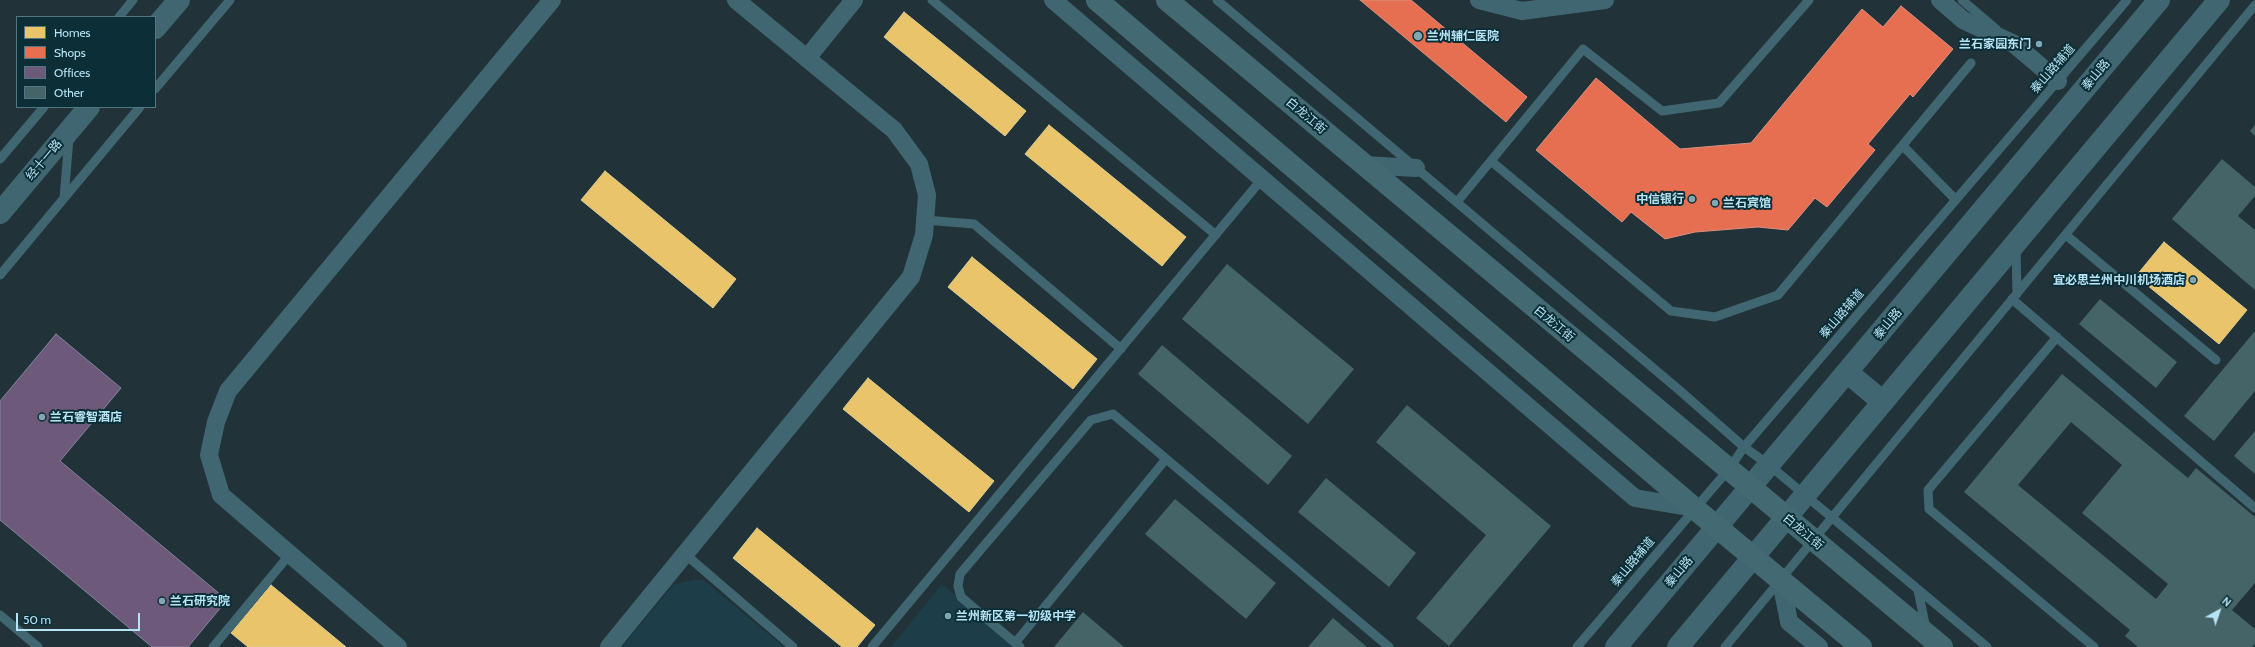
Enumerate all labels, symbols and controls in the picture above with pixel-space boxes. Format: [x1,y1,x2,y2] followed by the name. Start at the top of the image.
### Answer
[16,16,156,108] legend
[54,25,91,40] text: Homes
[1427,29,1499,43] place label: 兰州辅仁医院
[1412,30,1424,42] marker: 兰州辅仁医院
[1959,37,2031,51] place label: 兰石家园东门
[2034,39,2044,49] marker: 兰石家园东门
[2028,42,2078,96] street label: 秦山路辅道
[54,45,86,60] text: Shops
[2079,57,2113,93] street label: 秦山路
[54,65,90,80] text: Offices
[54,85,84,100] text: Other
[1283,95,1329,137] street label: 白龙江街
[23,137,65,183] street label: 经十一路
[1636,192,1684,206] place label: 中信银行
[1687,194,1697,204] marker: 中信银行
[1723,196,1771,210] place label: 兰石宾馆
[1710,198,1720,208] marker: 兰石宾馆
[2053,273,2185,287] place label: 宜必思兰州中川机场酒店
[2188,275,2198,285] marker: 宜必思兰州中川机场酒店
[1817,287,1867,341] street label: 秦山路辅道
[1531,303,1577,345] street label: 白龙江街
[1871,306,1905,342] street label: 秦山路
[50,410,122,424] place label: 兰石睿智酒店
[37,412,47,422] marker: 兰石睿智酒店
[1780,511,1826,553] street label: 白龙江街
[1608,534,1658,590] street label: 秦山路辅道
[1662,554,1696,590] street label: 秦山路
[2199,591,2239,631] north arrow
[170,594,230,608] place label: 兰石研究院
[2219,594,2234,610] text: N
[157,596,167,606] marker: 兰石研究院
[18,605,142,631] scale bar
[956,609,1076,623] place label: 兰州新区第一初级中学
[943,611,953,621] marker: 兰州新区第一初级中学
[23,612,51,627] text: 50 m

